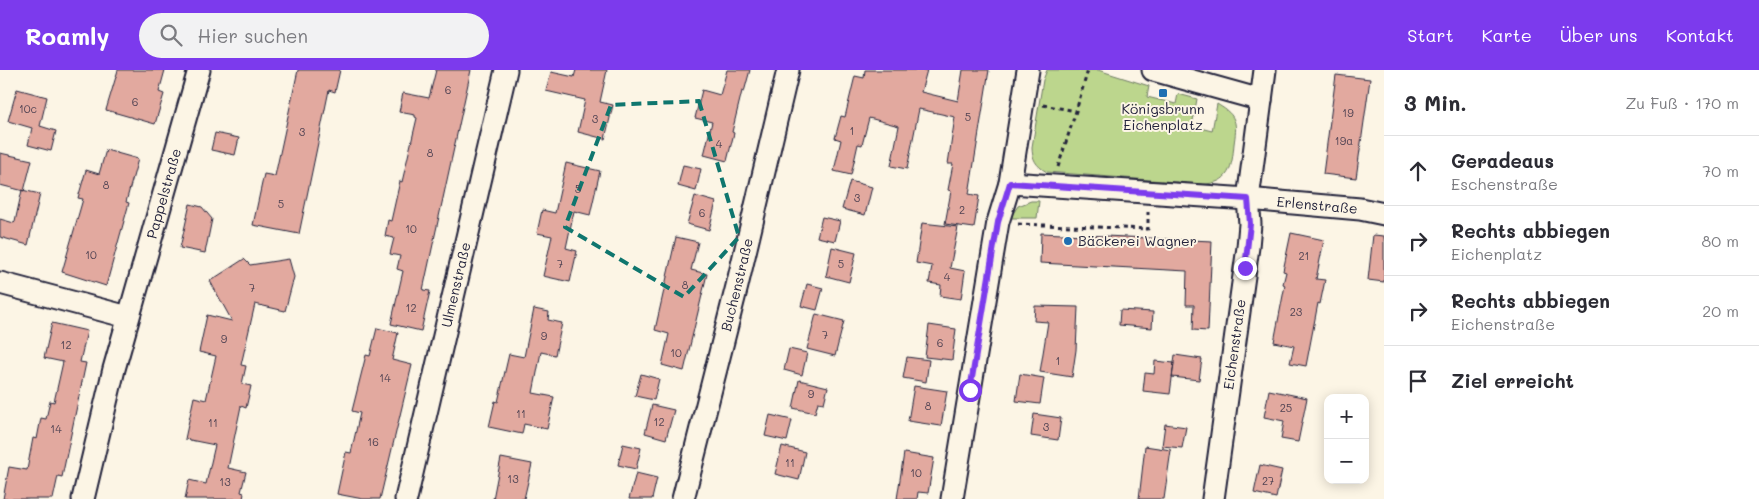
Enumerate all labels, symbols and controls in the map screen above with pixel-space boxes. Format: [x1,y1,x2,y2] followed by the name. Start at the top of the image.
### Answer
[139,13,489,58] search box
[25,20,109,51] text: Roamly
[157,21,185,49] icon: search
[197,23,308,48] text: Hier suchen
[1407,23,1454,47] text: Start
[1482,23,1532,47] text: Karte
[1560,23,1638,47] text: Über uns
[1666,23,1734,47] text: Kontakt
[445,82,451,97] house number: 6
[1157,87,1169,99] marker: Königsbrunn Eichenplatz
[1404,89,1467,116] text: 3 Min.
[1626,92,1739,113] text: Zu Fuß · 170 m
[132,94,138,109] house number: 6
[1122,99,1204,134] place label: Königsbrunn Eichenplatz
[19,101,37,116] house number: 10c
[1342,105,1354,120] house number: 19
[965,109,971,124] house number: 5
[592,111,599,126] house number: 3
[850,123,854,138] house number: 1
[299,124,306,139] house number: 3
[1335,133,1353,148] house number: 19a
[716,136,723,151] house number: 4
[427,145,434,160] house number: 8
[142,146,185,241] street label: Pappelstraße
[1451,148,1554,173] text: Geradeaus
[1404,157,1432,185] icon: ahead
[1702,160,1739,181] text: 70 m
[1451,173,1558,194] text: Eschenstraße
[103,177,110,192] house number: 8
[575,181,581,196] house number: 5
[854,190,861,205] house number: 3
[1276,192,1359,218] street label: Erlenstraße
[278,196,284,211] house number: 5
[959,202,965,217] house number: 2
[699,205,705,220] house number: 6
[1451,218,1610,243] text: Rechts abbiegen
[405,221,417,236] house number: 10
[1404,227,1432,255] icon: right
[1702,230,1739,251] text: 80 m
[1078,231,1197,250] place label: Bäckerei Wagner
[1062,235,1074,247] marker: Bäckerei Wagner
[716,236,757,333] street label: Buchenstraße
[436,240,475,329] street label: Ulmenstraße
[1451,243,1542,264] text: Eichenplatz
[85,247,97,262] house number: 10
[1298,248,1310,263] house number: 21
[557,256,563,271] house number: 7
[838,256,844,271] house number: 5
[1234,257,1257,280] route end
[944,269,951,284] house number: 4
[682,277,689,292] house number: 8
[249,280,255,295] house number: 7
[1451,288,1610,313] text: Rechts abbiegen
[1404,297,1432,325] icon: right
[1218,298,1250,391] street label: Eichenstraße
[405,300,417,315] house number: 12
[1702,300,1739,321] text: 20 m
[1290,304,1303,319] house number: 23
[1451,313,1555,334] text: Eichenstraße
[822,327,828,342] house number: 7
[541,328,548,343] house number: 9
[221,331,228,346] house number: 9
[937,335,943,350] house number: 6
[60,337,72,352] house number: 12
[670,345,682,360] house number: 10
[1056,353,1060,368] house number: 1
[1404,367,1432,395] icon: arrive
[1451,368,1574,393] text: Ziel erreicht
[379,370,391,385] house number: 14
[959,379,982,402] route start
[808,386,815,401] house number: 9
[1324,394,1369,484] map controls
[1324,394,1369,439] button: +
[925,398,932,413] house number: 8
[1280,400,1292,415] house number: 25
[516,406,526,421] house number: 11
[653,414,665,429] house number: 12
[208,415,218,430] house number: 11
[1043,419,1050,434] house number: 3
[50,421,62,436] house number: 14
[367,434,379,449] house number: 16
[1324,439,1369,484] button: −
[785,455,795,470] house number: 11
[910,465,922,480] house number: 10
[507,471,519,486] house number: 13
[1262,473,1274,488] house number: 27
[219,474,231,489] house number: 13

